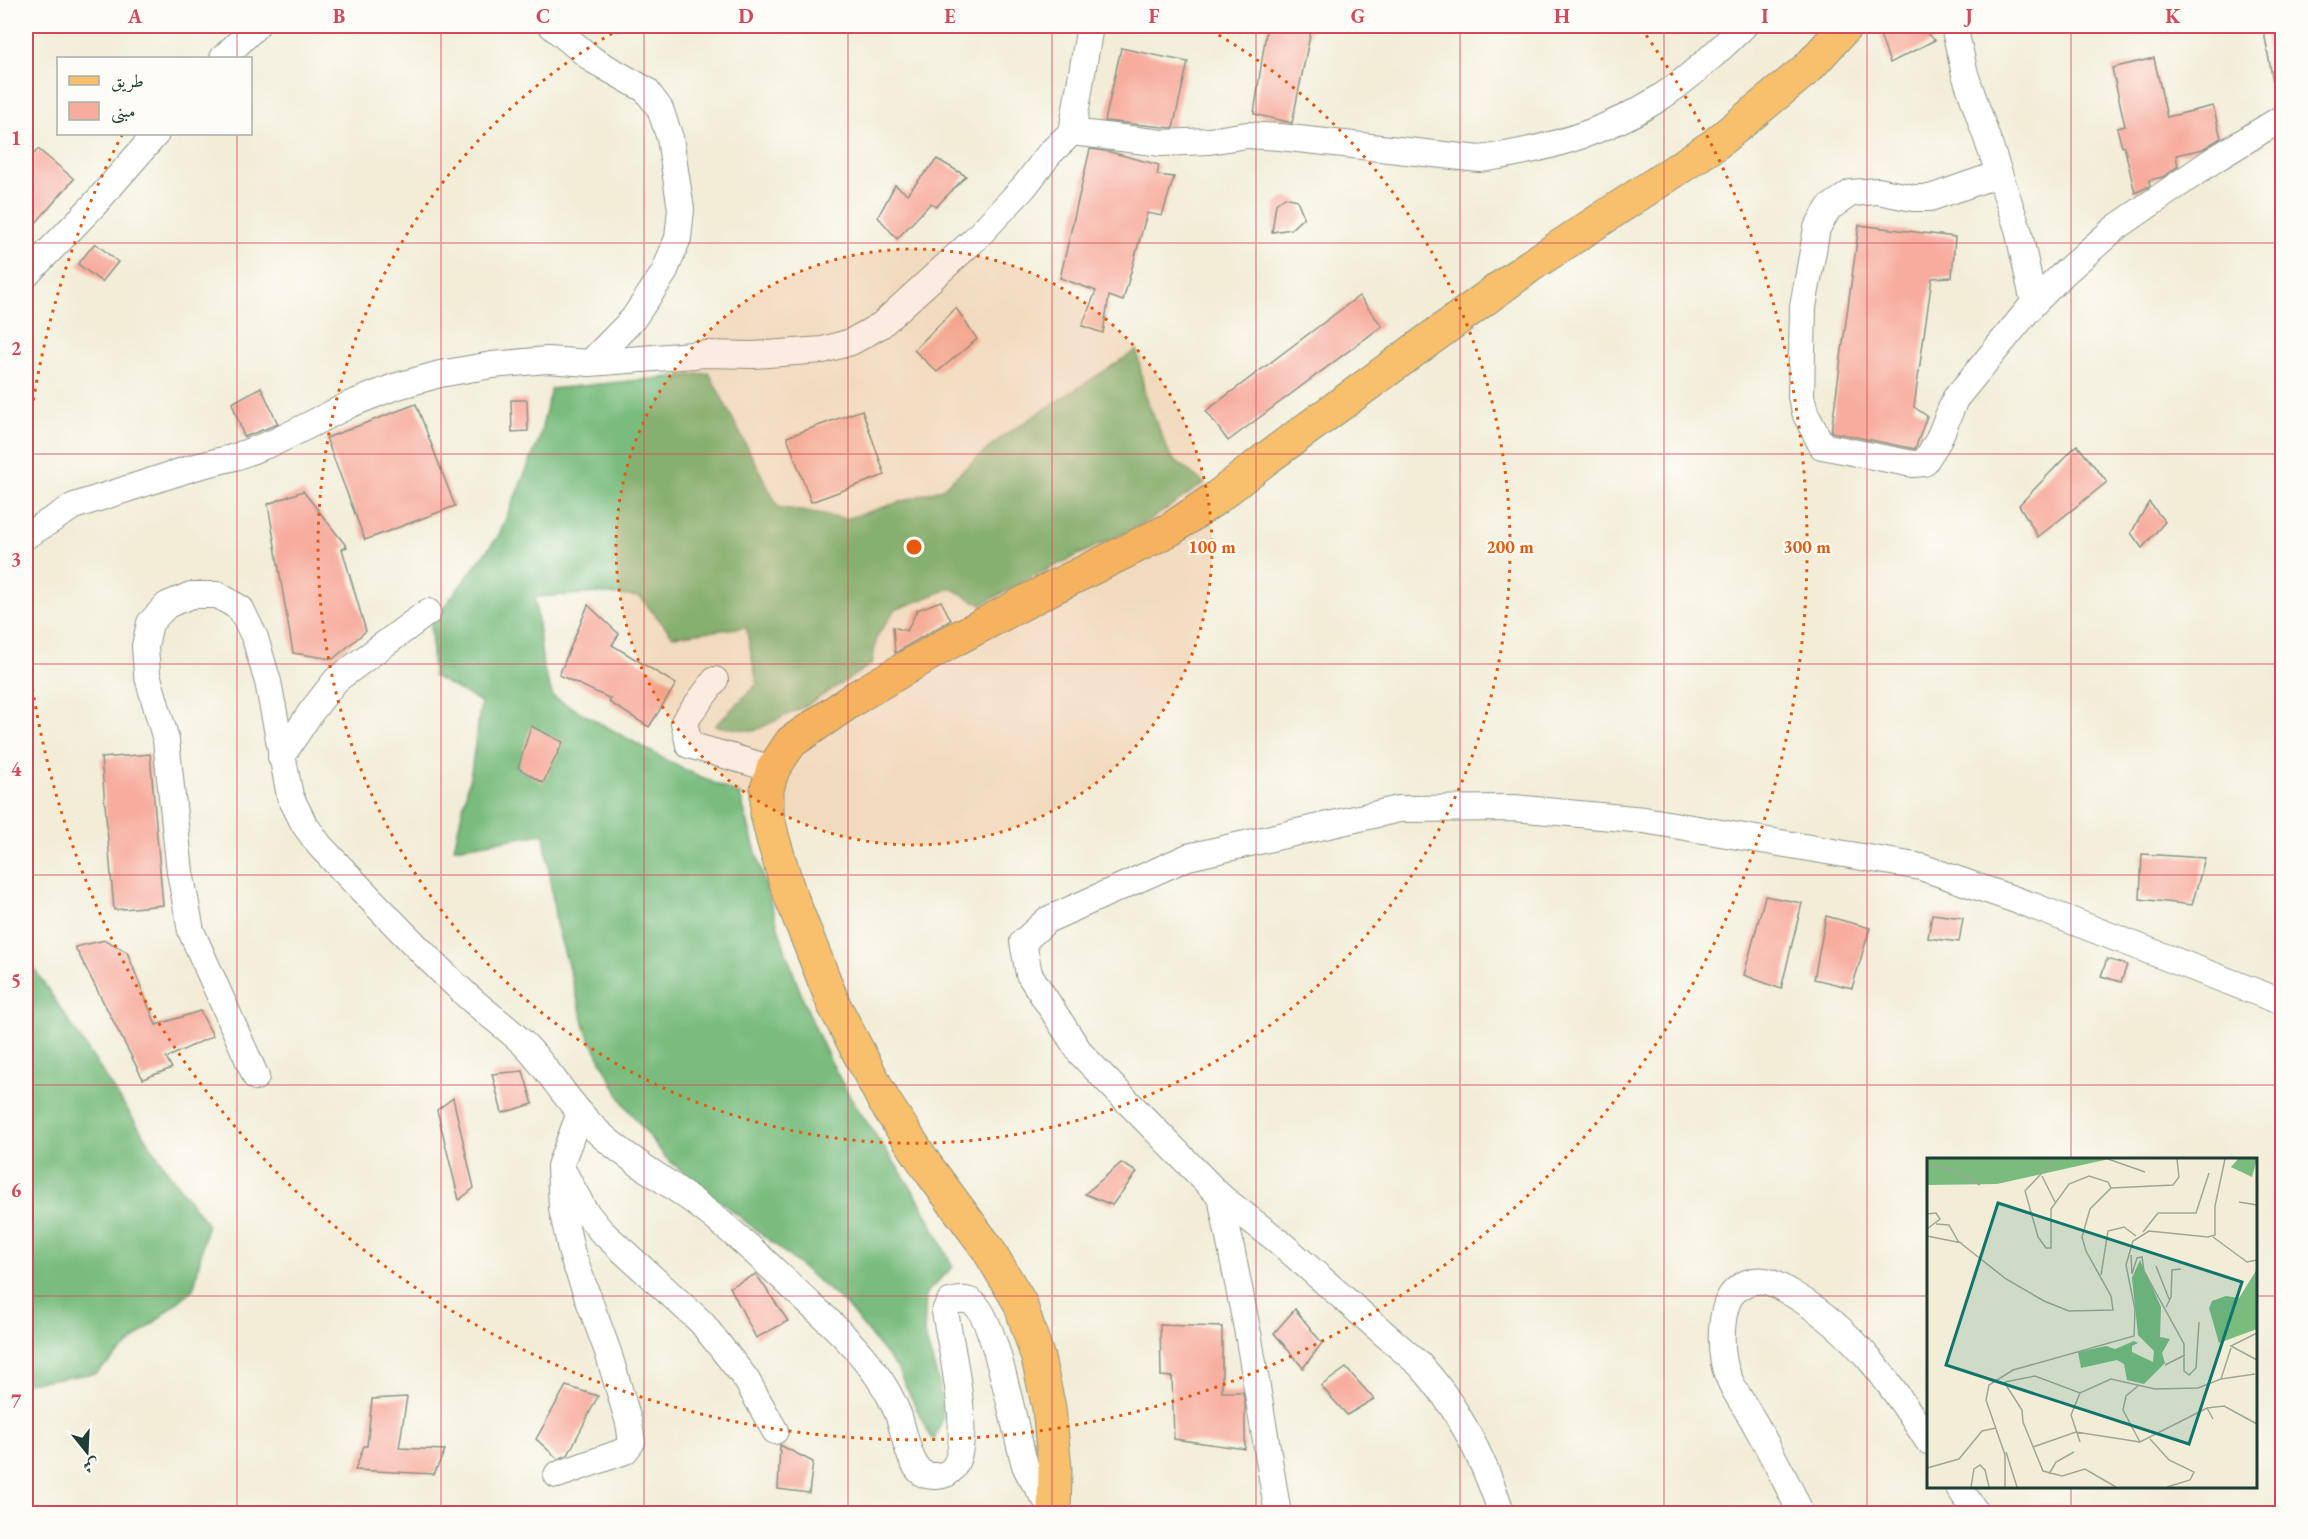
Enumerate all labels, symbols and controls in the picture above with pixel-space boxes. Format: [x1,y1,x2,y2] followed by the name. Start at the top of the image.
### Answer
[127,3,143,29] text: A
[333,3,345,29] text: B
[536,3,550,29] text: C
[738,3,754,29] text: D
[944,3,956,29] text: E
[1149,3,1160,29] text: F
[1351,3,1365,29] text: G
[1554,3,1570,29] text: H
[1761,3,1769,29] text: I
[1963,3,1973,29] text: J
[2165,3,2181,29] text: K
[57,57,252,135] legend
[111,69,144,93] text: طريق
[111,99,136,124] text: مبنى
[11,125,21,151] text: 1
[11,335,22,361] text: 2
[1188,535,1236,558] text: 100 m
[1486,535,1534,558] text: 200 m
[1783,535,1831,558] text: 300 m
[904,537,924,557] centre of rings
[11,546,21,572] text: 3
[11,756,22,782] text: 4
[11,967,21,993] text: 5
[1927,1158,2257,1488] inset map
[11,1177,22,1203] text: 6
[11,1388,22,1414] text: 7
[57,1422,117,1482] north arrow
[81,1453,102,1478] text: ش

